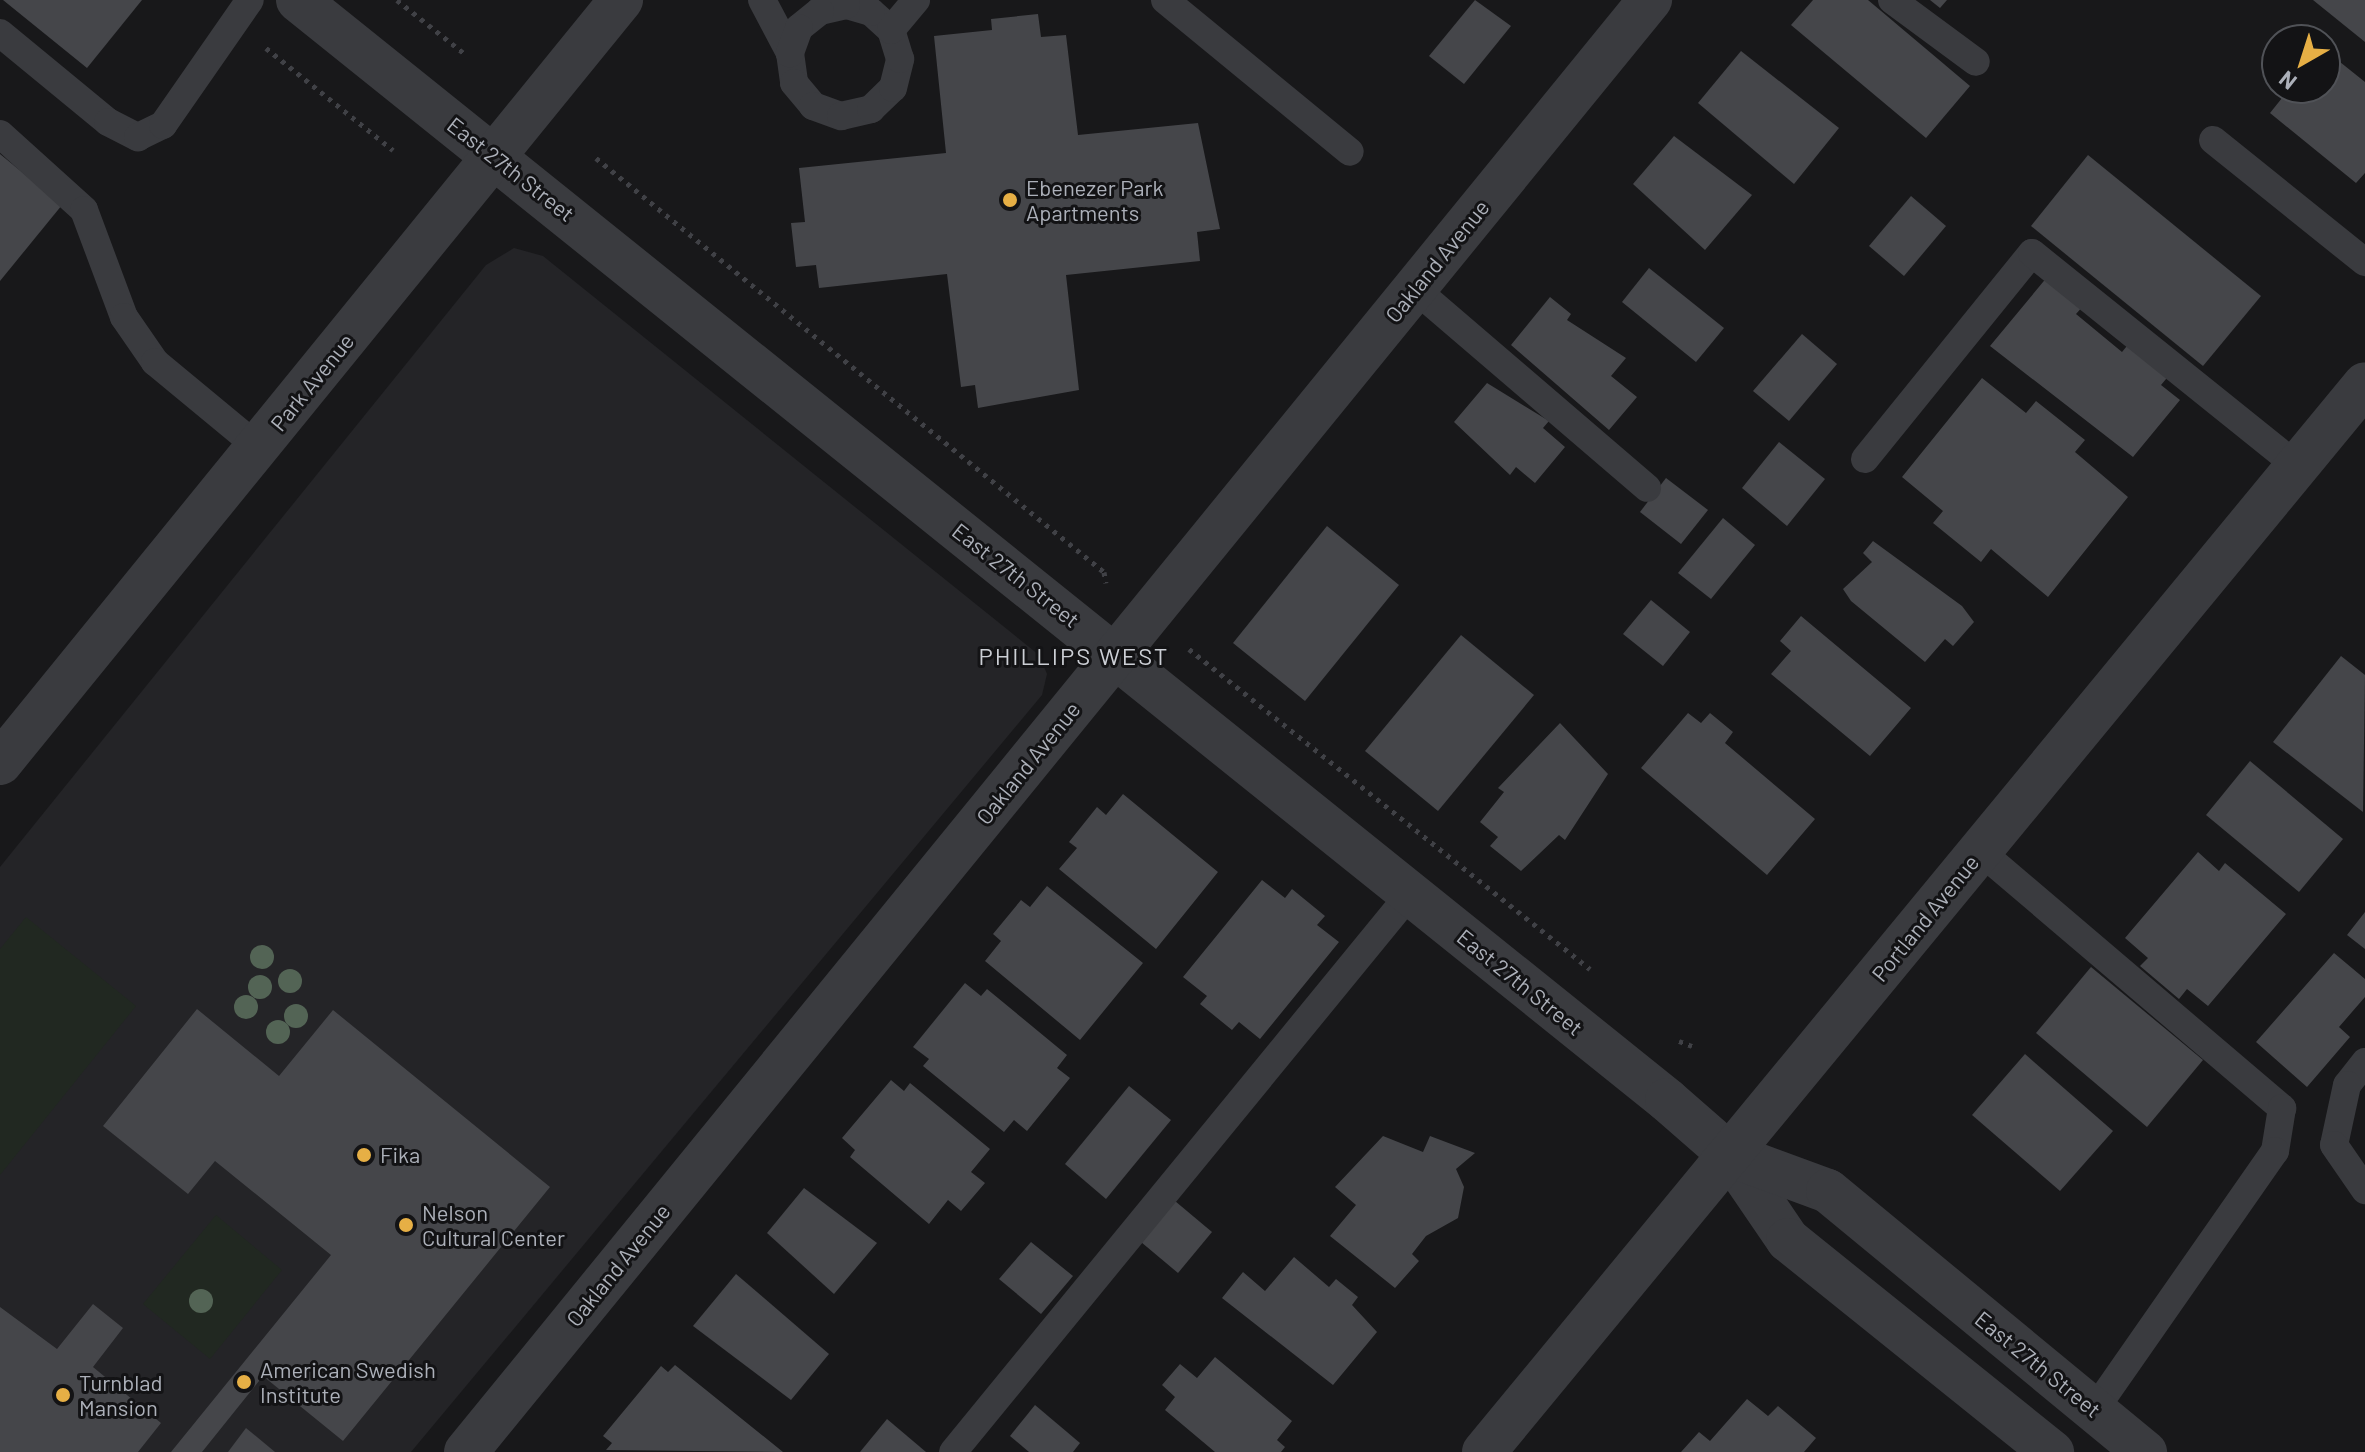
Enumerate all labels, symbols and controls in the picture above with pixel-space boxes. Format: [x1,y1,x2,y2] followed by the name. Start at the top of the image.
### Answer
[2261,24,2341,104] north arrow
[2273,66,2301,96] text: N
[442,111,580,227] street label: East 27th Street
[1026,174,1163,226] place label: Ebenezer Park Apartments
[1001,191,1019,209] marker: Ebenezer Park Apartments
[1380,194,1494,328] street label: Oakland Avenue
[265,328,359,436] street label: Park Avenue
[947,517,1085,633] street label: East 27th Street
[978,642,1170,670] district label: PHILLIPS WEST
[971,696,1085,830] street label: Oakland Avenue
[1866,849,1984,987] street label: Portland Avenue
[1452,923,1588,1041] street label: East 27th Street
[380,1142,420,1168] place label: Fika
[355,1146,373,1164] marker: Fika
[561,1198,675,1332] street label: Oakland Avenue
[422,1199,565,1250] place label: Nelson Cultural Center
[397,1216,415,1234] marker: Nelson Cultural Center
[1970,1305,2106,1423] street label: East 27th Street
[260,1356,436,1408] place label: American Swedish Institute
[79,1369,163,1420] place label: Turnblad Mansion
[235,1373,253,1391] marker: American Swedish Institute
[54,1386,72,1404] marker: Turnblad Mansion

